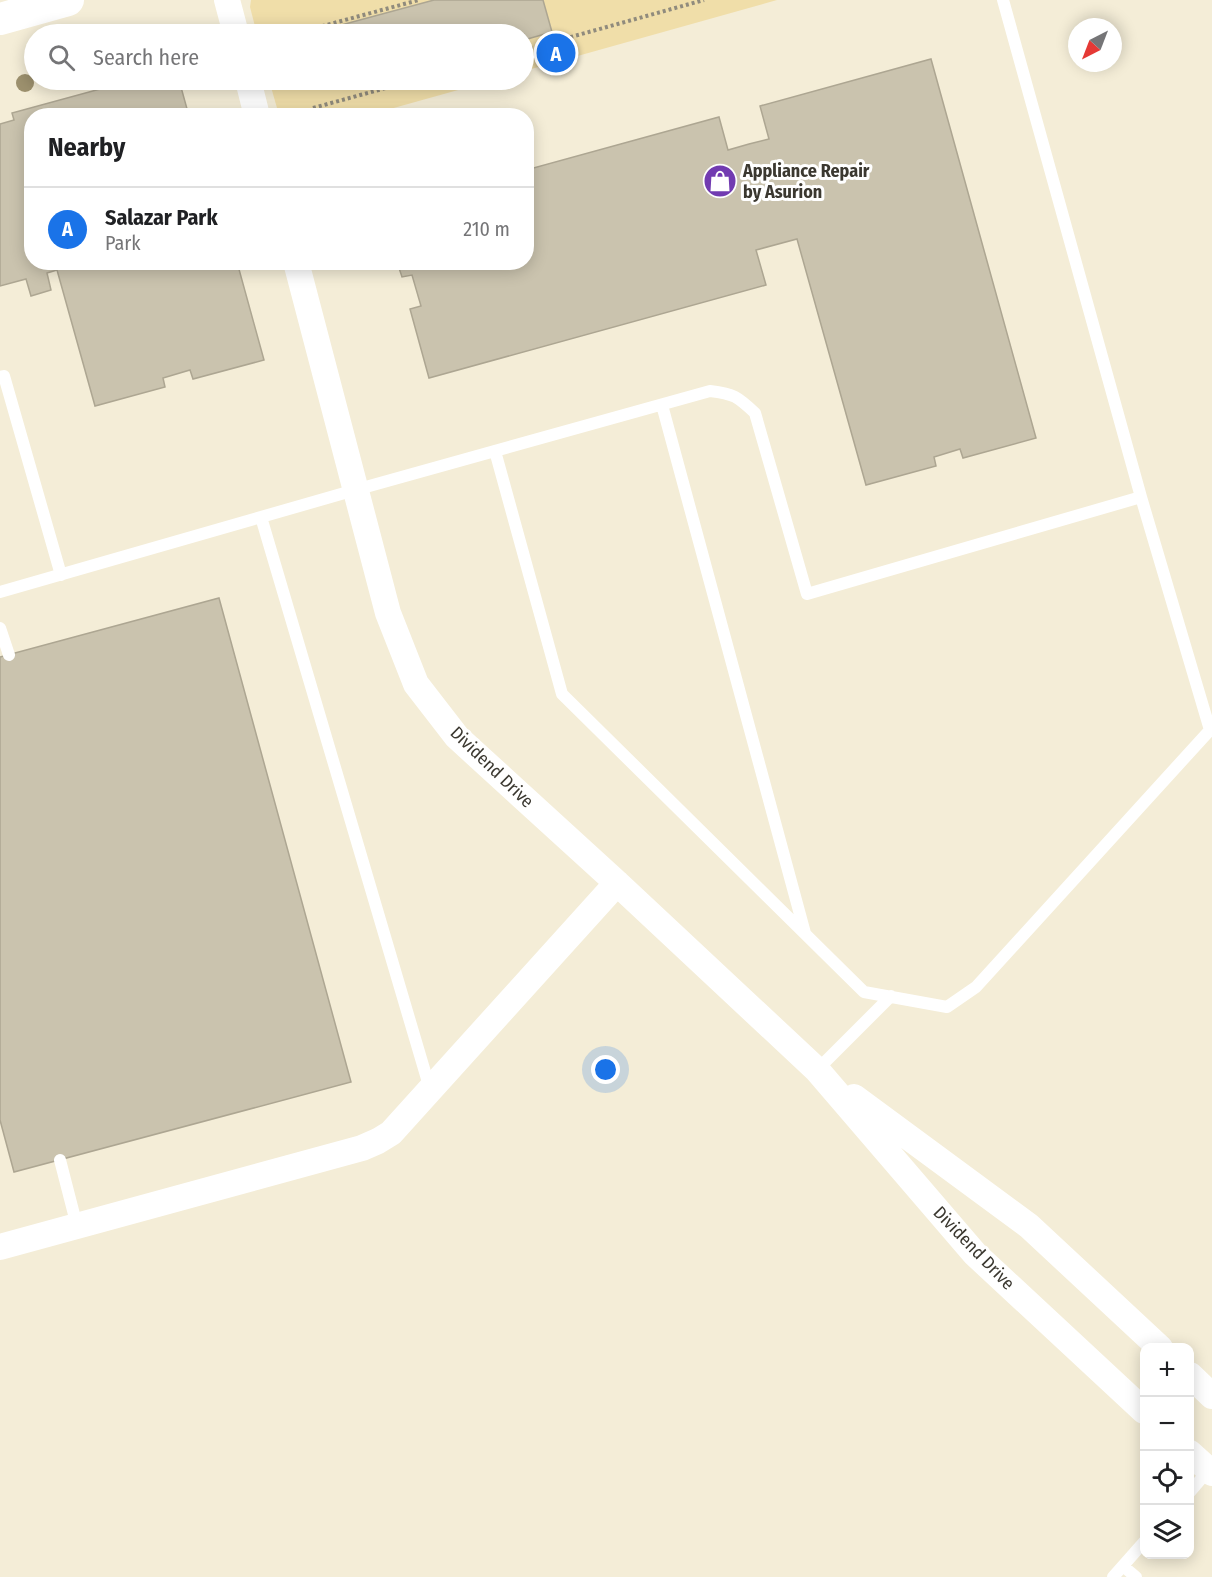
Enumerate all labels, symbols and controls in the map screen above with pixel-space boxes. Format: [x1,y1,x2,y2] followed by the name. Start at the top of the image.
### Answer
[1068,18,1122,72] north arrow
[24,24,534,90] search box
[536,31,576,76] pin: A
[45,41,78,74] icon: search
[93,44,199,71] text: Search here
[48,132,125,163] text: Nearby
[742,160,870,203] place label: Appliance Repair by Asurion
[702,163,738,199] shop icon: Appliance Repair by Asurion
[105,204,218,231] text: Salazar Park
[62,217,73,241] text: A
[463,217,510,241] text: 210 m
[105,231,141,255] text: Park
[446,722,538,812] street label: Dividend Drive
[591,1055,620,1084] your location
[929,1202,1019,1294] street label: Dividend Drive
[1140,1343,1194,1559] map controls
[1140,1343,1194,1397] button: +
[1140,1397,1194,1451] button: −
[1140,1451,1194,1505] button: locate
[1140,1505,1194,1559] button: layers

